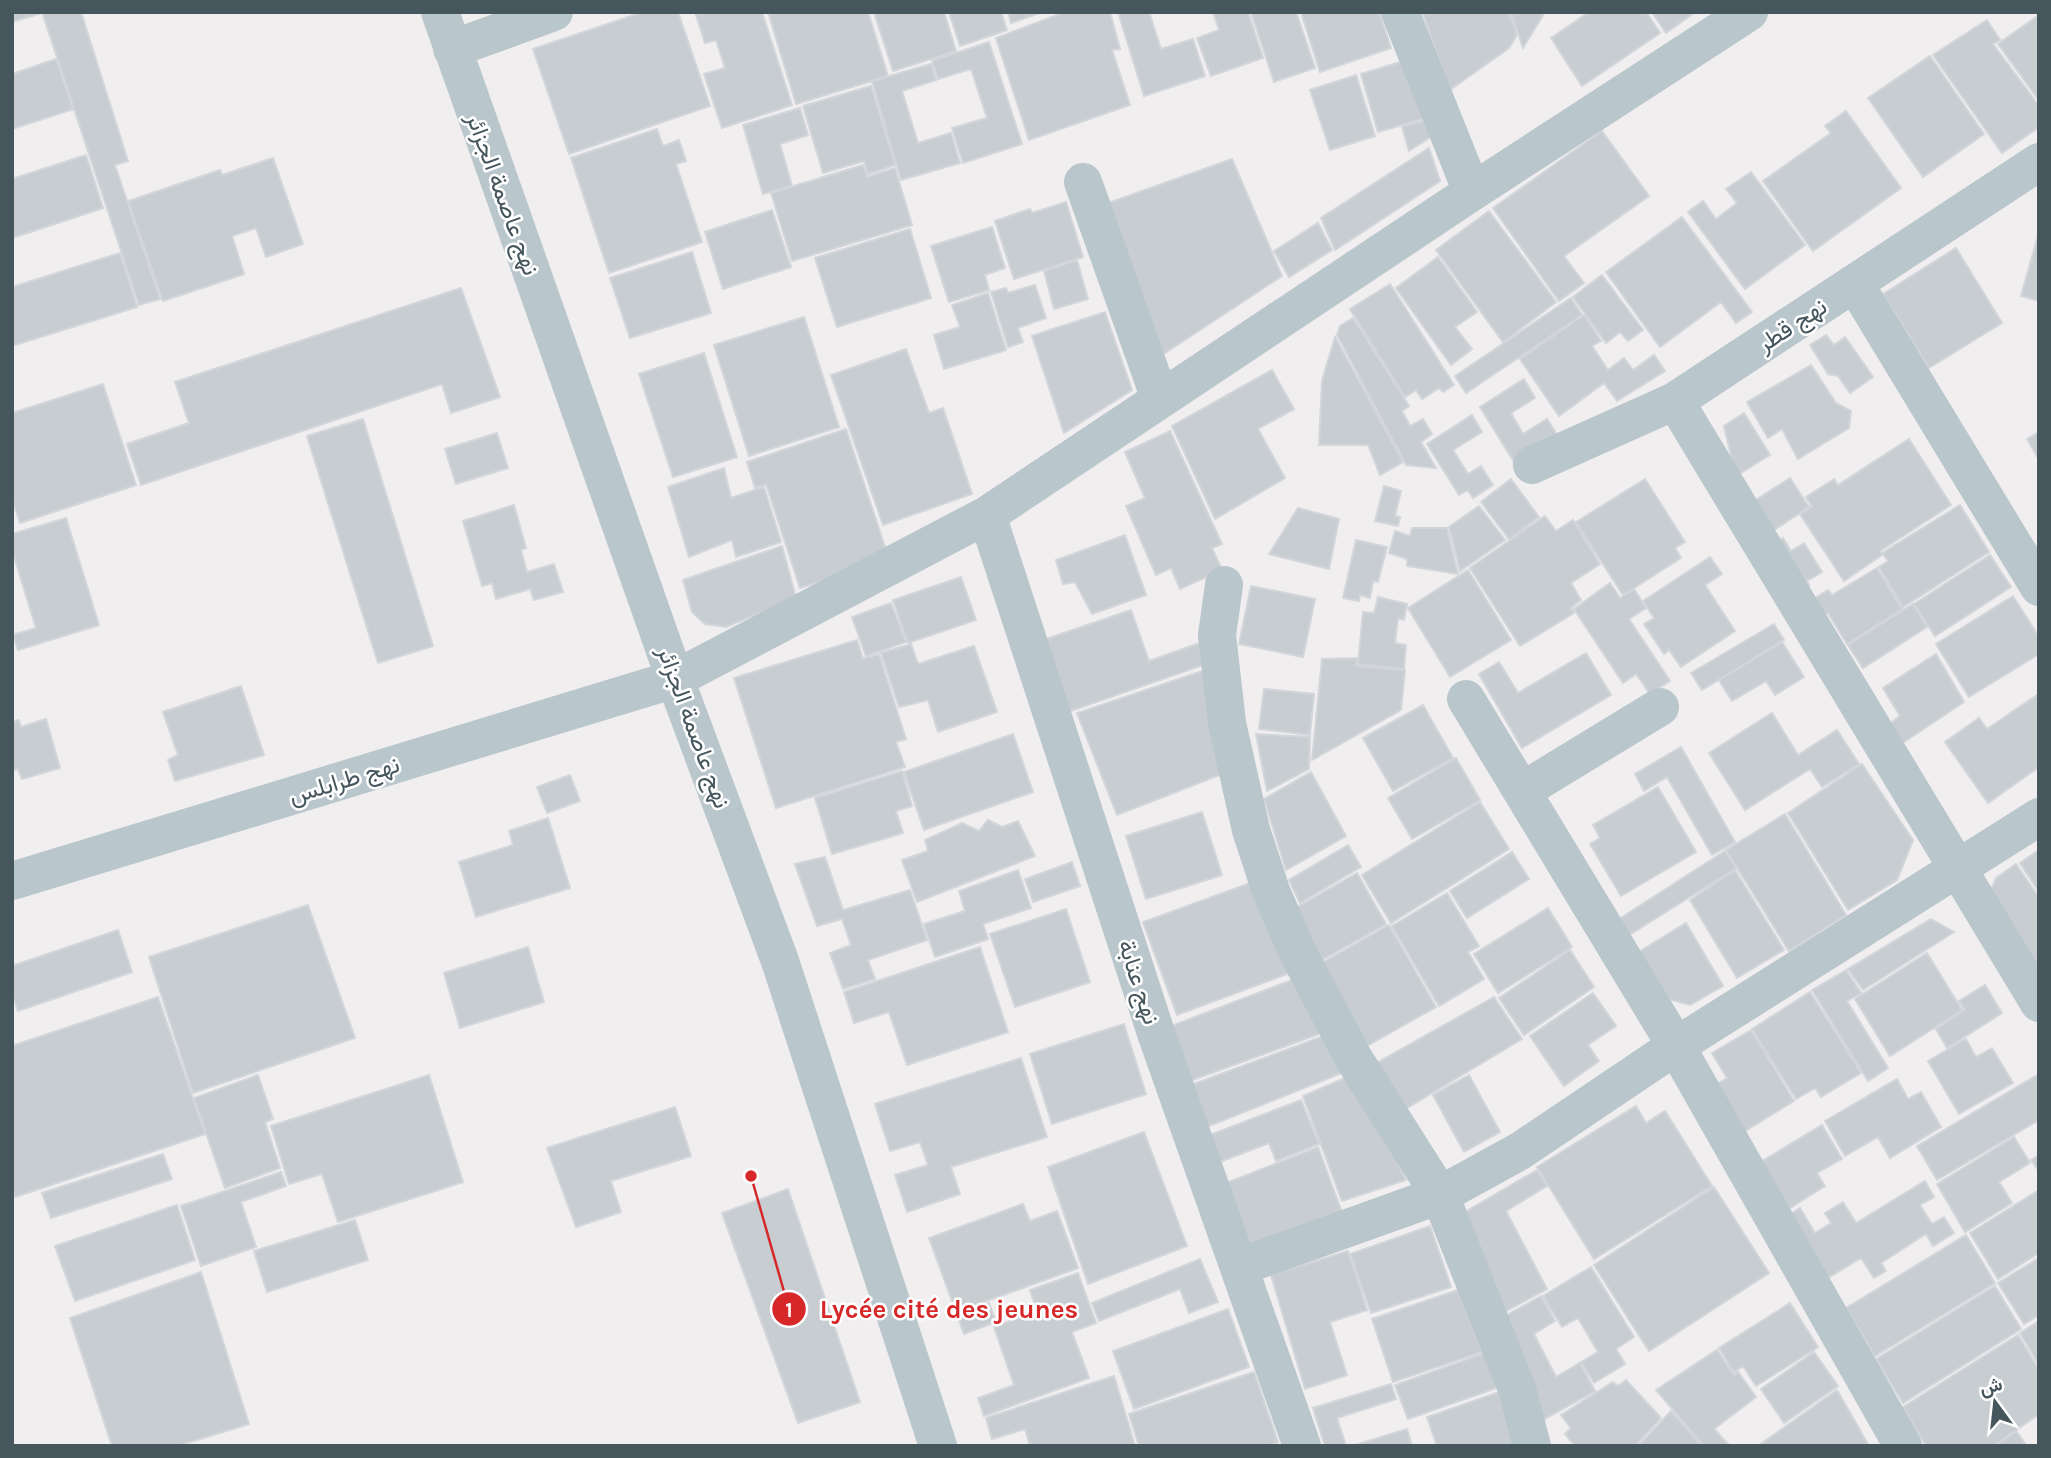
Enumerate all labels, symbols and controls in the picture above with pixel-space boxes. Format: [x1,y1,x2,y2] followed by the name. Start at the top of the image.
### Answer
[458,108,545,280] street label: نهج عاصمة الجزائر
[1751,292,1834,361] street label: نهج قطر
[649,641,736,813] street label: نهج عاصمة الجزائر
[285,750,404,813] street label: نهج طرابلس
[1109,936,1166,1029] street label: نهج عنابة
[771,1286,1092,1333] callout: Lycée cité des jeunes
[820,1294,1078,1325] text: Lycée cité des jeunes
[785,1298,793,1322] text: 1
[1960,1367,2030,1437] north arrow
[1977,1373,2005,1400] text: ش

